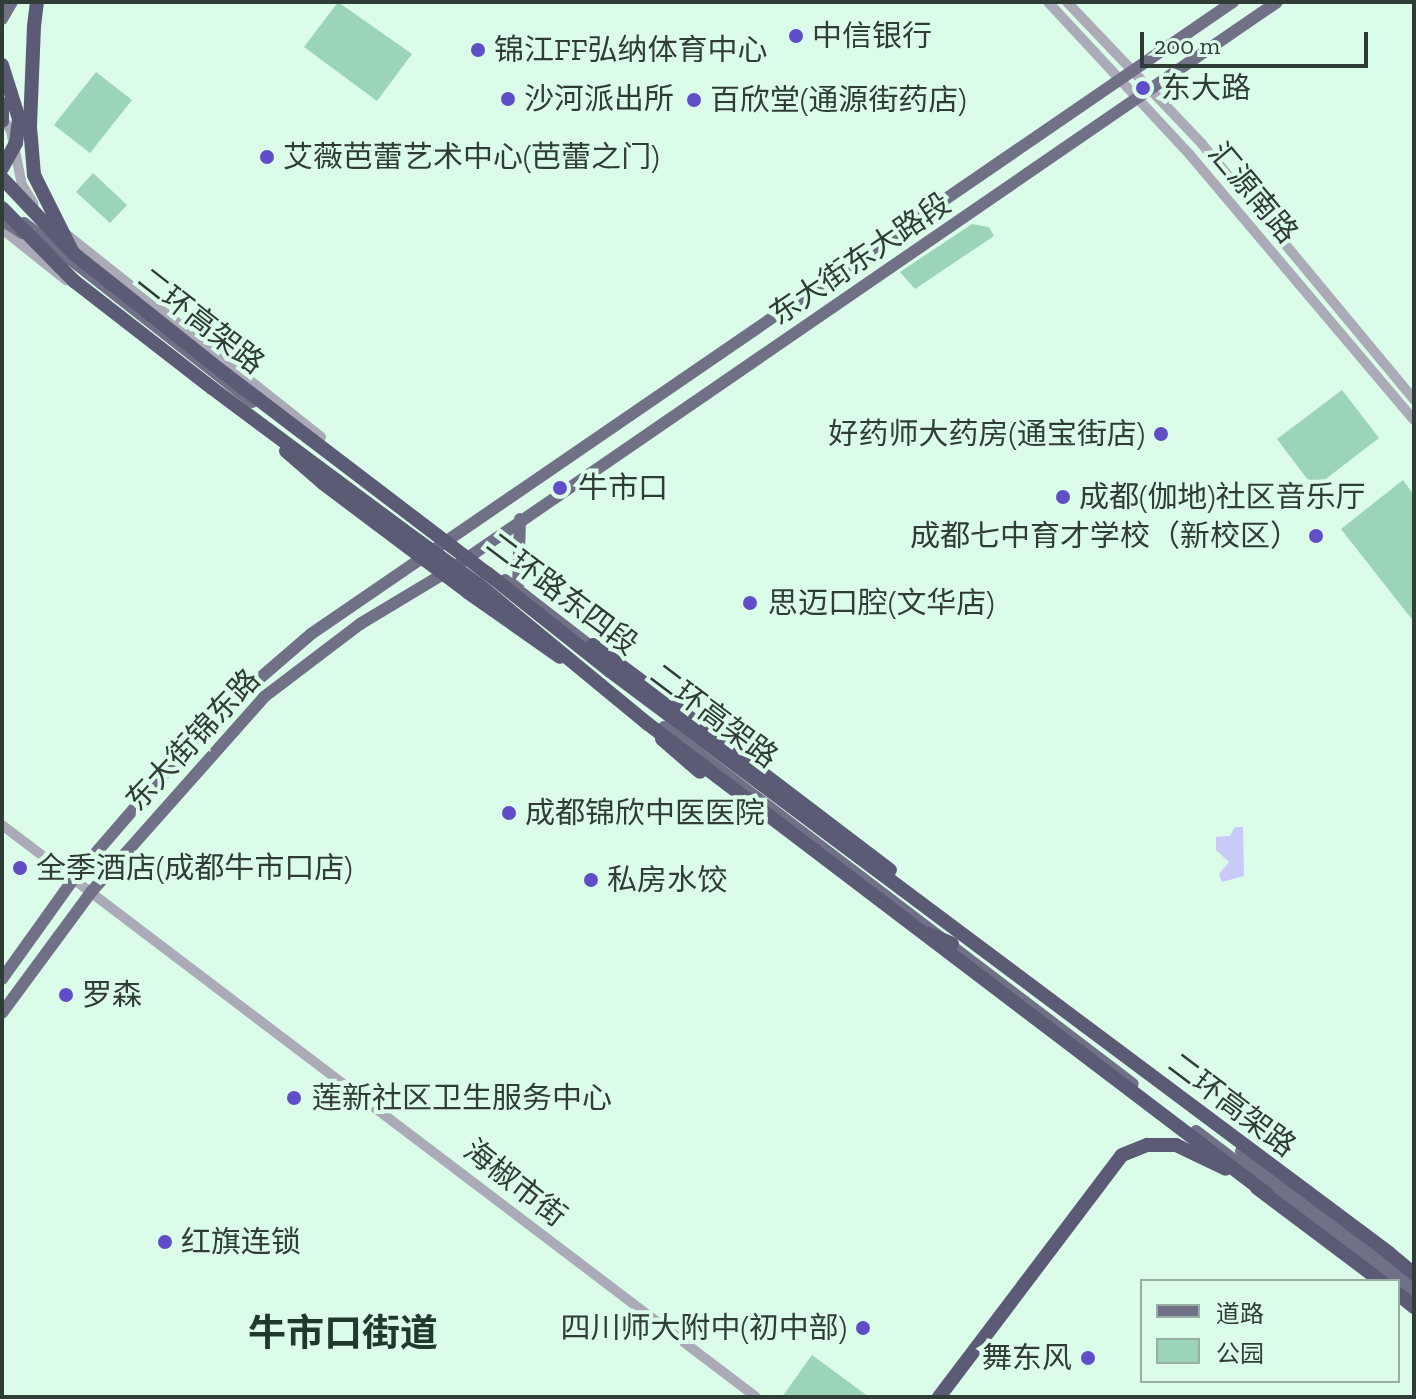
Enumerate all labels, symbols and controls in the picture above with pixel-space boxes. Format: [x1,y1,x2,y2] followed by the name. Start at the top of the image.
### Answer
[1144,16,1372,66] scale bar
[812,18,932,54] place label: 中信银行
[787,27,805,45] marker: 中信银行
[1154,31,1220,60] text: 200 m
[494,32,767,68] place label: 锦江FF弘纳体育中心
[469,41,487,59] marker: 锦江FF弘纳体育中心
[1161,70,1251,106] place label: 东大路
[1132,77,1154,99] marker: 东大路
[524,81,674,117] place label: 沙河派出所
[710,82,966,118] place label: 百欣堂(通源街药店)
[499,90,517,108] marker: 沙河派出所
[685,91,703,109] marker: 百欣堂(通源街药店)
[1201,135,1305,251] street label: 汇源南路
[283,139,659,175] place label: 艾薇芭蕾艺术中心(芭蕾之门)
[258,148,276,166] marker: 艾薇芭蕾艺术中心(芭蕾之门)
[763,185,957,333] street label: 东大街东大路段
[131,261,271,381] street label: 二环高架路
[829,416,1145,452] place label: 好药师大药房(通宝街店)
[1152,425,1170,443] marker: 好药师大药房(通宝街店)
[578,470,668,506] place label: 牛市口
[549,477,571,499] marker: 牛市口
[1079,479,1365,515] place label: 成都(伽地)社区音乐厅
[1054,488,1072,506] marker: 成都(伽地)社区音乐厅
[910,518,1300,554] place label: 成都七中育才学校（新校区）
[479,525,645,663] street label: 二环路东四段
[1307,527,1325,545] marker: 成都七中育才学校（新校区）
[768,585,994,621] place label: 思迈口腔(文华店)
[739,592,761,614] marker: 思迈口腔(文华店)
[643,656,785,776] street label: 二环高架路
[118,662,268,818] street label: 东大街锦东路
[525,795,765,831] place label: 成都锦欣中医医院
[500,804,518,822] marker: 成都锦欣中医医院
[36,850,352,886] place label: 全季酒店(成都牛市口店)
[11,859,29,877] marker: 全季酒店(成都牛市口店)
[607,862,727,898] place label: 私房水饺
[582,871,600,889] marker: 私房水饺
[82,977,142,1013] place label: 罗森
[57,986,75,1004] marker: 罗森
[1161,1045,1303,1165] street label: 二环高架路
[312,1080,612,1116] place label: 莲新社区卫生服务中心
[283,1087,305,1109] marker: 莲新社区卫生服务中心
[457,1132,573,1234] street label: 海椒市街
[181,1224,301,1260] place label: 红旗连锁
[156,1233,174,1251] marker: 红旗连锁
[1140,1279,1400,1383] legend
[1216,1299,1264,1328] text: 道路
[561,1310,847,1346] place label: 四川师大附中(初中部)
[248,1311,438,1357] district label: 牛市口街道
[854,1319,872,1337] marker: 四川师大附中(初中部)
[1216,1339,1264,1368] text: 公园
[982,1340,1072,1376] place label: 舞东风
[1079,1349,1097,1367] marker: 舞东风

